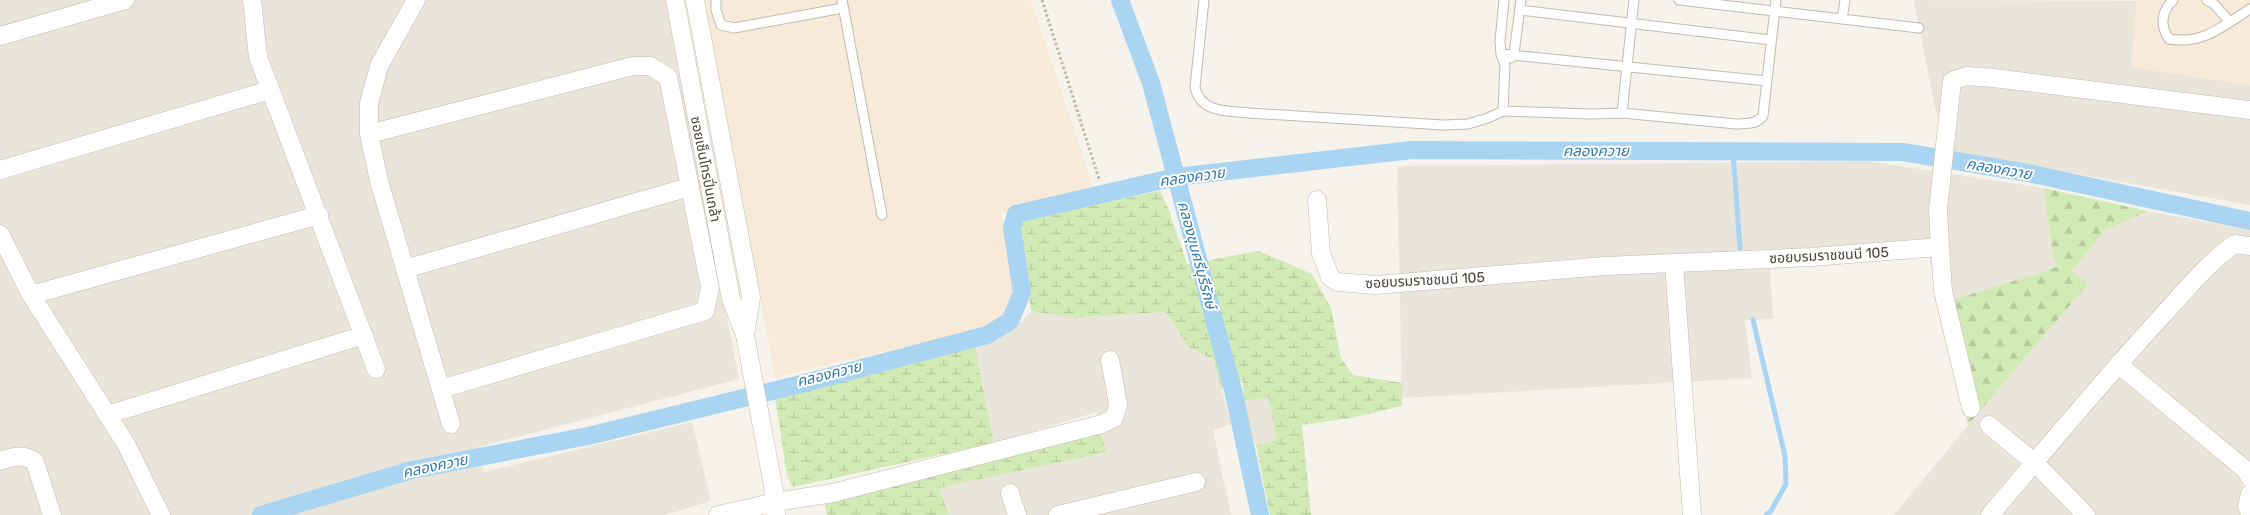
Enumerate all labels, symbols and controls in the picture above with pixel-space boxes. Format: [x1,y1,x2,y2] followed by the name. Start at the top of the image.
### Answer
[687,115,725,223] street label: ซอยเซ็นโทรปิ่นเกล้า
[1563,142,1630,160] water label: คลองควาย
[1965,154,2034,184] water label: คลองควาย
[1158,163,1227,191] water label: คลองควาย
[1174,199,1221,314] water label: คลองขุนศรีบุรีรักษ์
[1769,244,1889,267] street label: ซอยบรมราชชนนี 105
[1365,269,1485,292] street label: ซอยบรมราชชนนี 105
[795,357,864,391] water label: คลองควาย
[401,450,470,482] water label: คลองควาย

